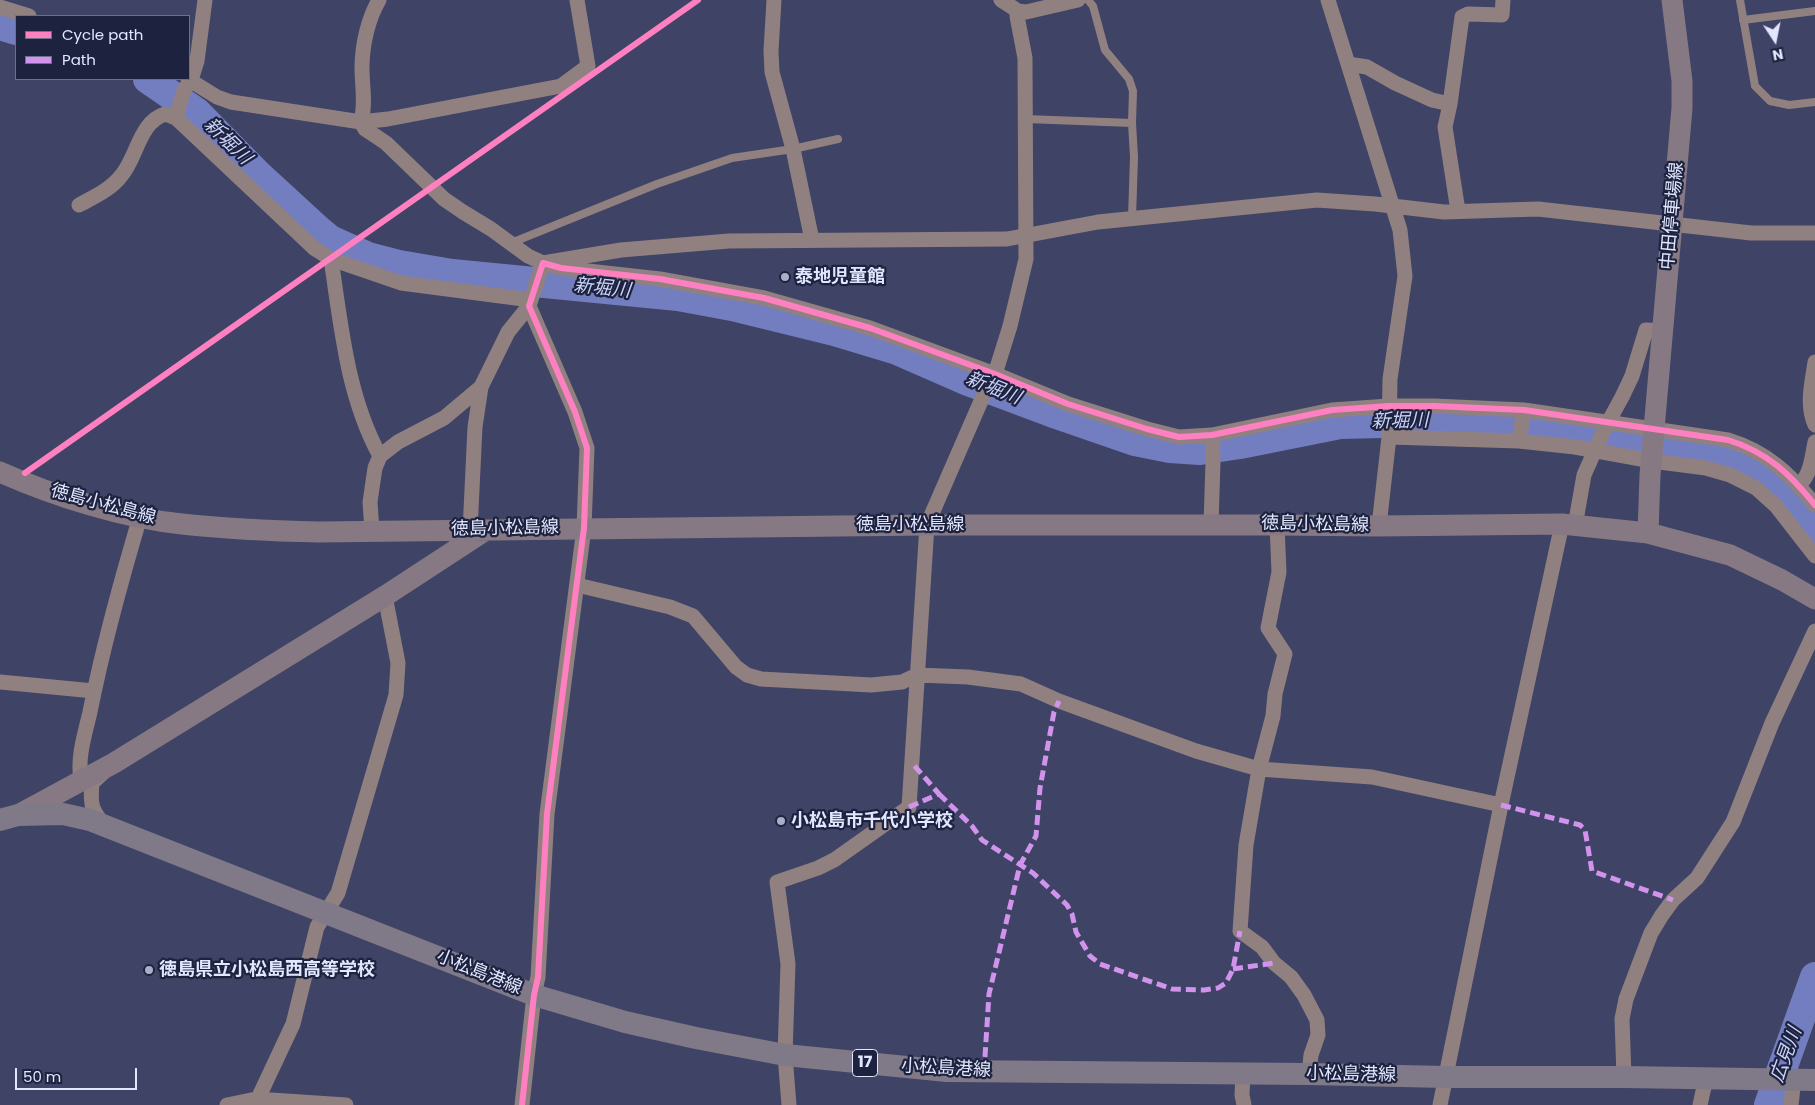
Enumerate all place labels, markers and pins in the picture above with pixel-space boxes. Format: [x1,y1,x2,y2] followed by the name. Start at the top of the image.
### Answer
[795,266,885,288] place label: 泰地児童館
[779,271,791,283] marker: 泰地児童館
[791,810,953,832] place label: 小松島市千代小学校
[775,815,787,827] marker: 小松島市千代小学校
[159,959,375,981] place label: 徳島県立小松島西高等学校
[143,964,155,976] marker: 徳島県立小松島西高等学校

